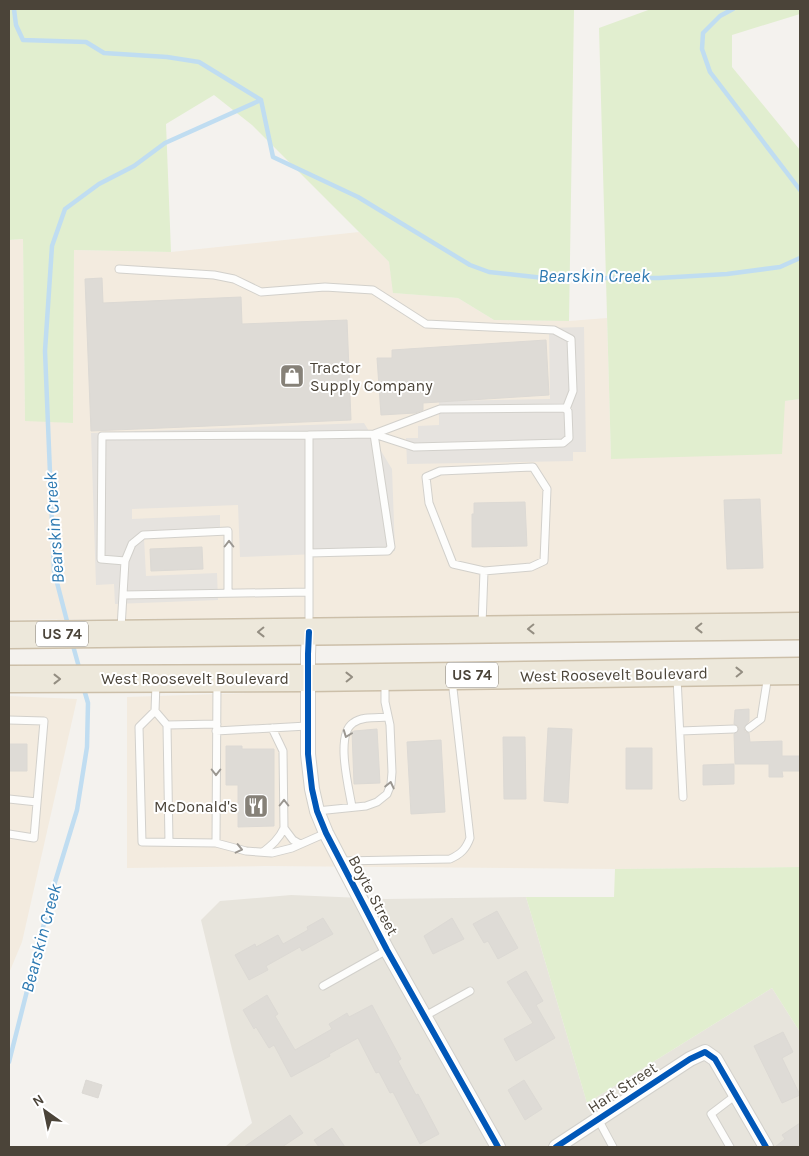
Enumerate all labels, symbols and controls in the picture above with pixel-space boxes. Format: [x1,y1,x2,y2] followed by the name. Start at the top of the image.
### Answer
[538,265,651,287] water label: Bearskin Creek
[310,358,433,395] place label: Tractor Supply Company
[279,363,305,389] shop icon: Tractor Supply Company
[39,471,69,584] water label: Bearskin Creek
[224,540,234,548] one-way arrow
[36,622,88,646] road number: US 74
[695,622,703,633] one-way arrow
[526,624,534,635] one-way arrow
[256,627,264,637] one-way arrow
[446,662,498,688] road number: US 74
[520,663,708,686] street label: West Roosevelt Boulevard
[736,667,743,677] one-way arrow
[101,669,289,688] street label: West Roosevelt Boulevard
[346,672,353,682] one-way arrow
[54,674,62,684] one-way arrow
[343,729,353,738] one-way arrow
[211,769,221,777] one-way arrow
[384,780,395,789] one-way arrow
[243,793,269,819] restaurant icon: McDonald's
[154,797,238,816] place label: McDonald's
[279,798,289,806] one-way arrow
[234,843,243,854] one-way arrow
[344,852,403,939] street label: Boyte Street
[16,880,66,995] water label: Bearskin Creek
[584,1058,661,1117] street label: Hart Street
[20,1086,70,1136] north arrow
[29,1091,47,1110] text: N

